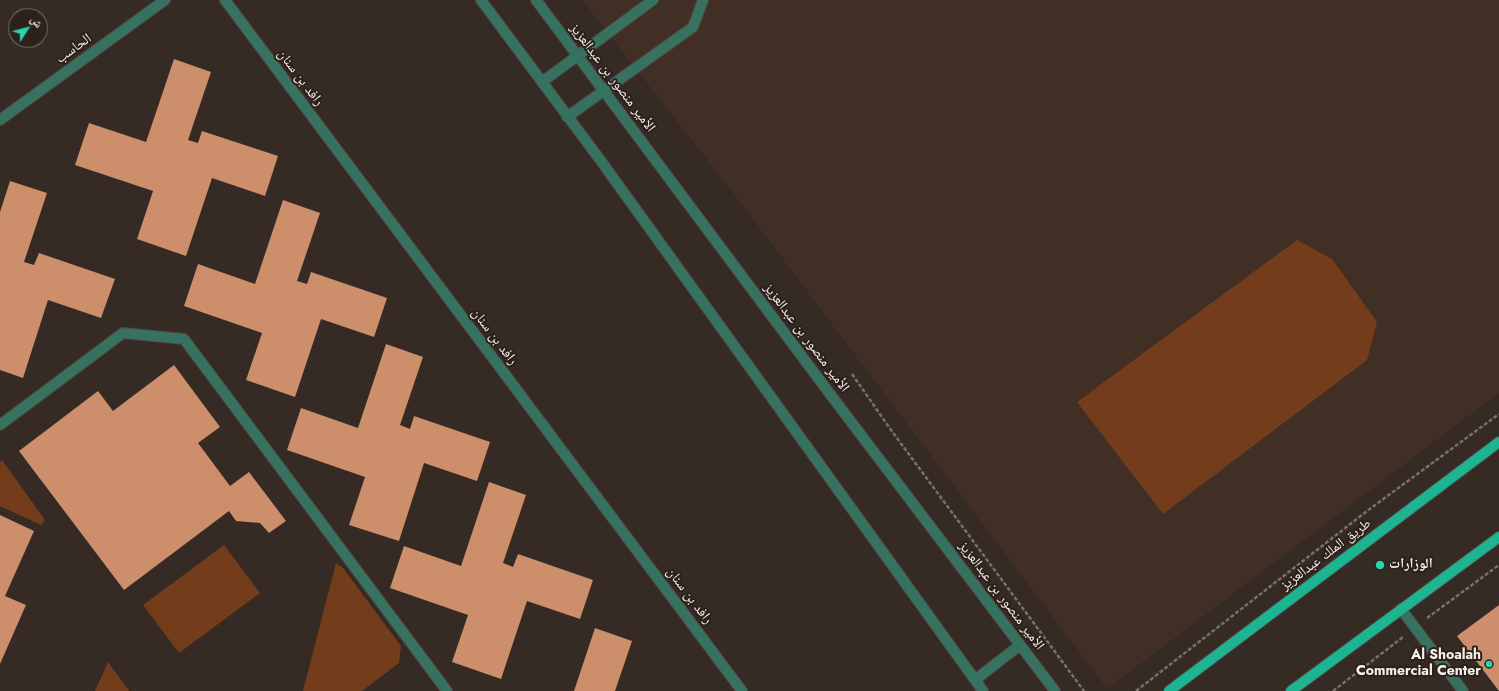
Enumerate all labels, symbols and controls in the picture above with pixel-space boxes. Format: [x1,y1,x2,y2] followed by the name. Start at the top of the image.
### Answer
[8,8,48,48] north arrow
[27,12,47,31] text: ش
[566,20,658,136] street label: الأمير منصور بن عبدالعزيز
[53,31,95,67] street label: الحاسب
[273,46,327,110] street label: رافد بن سنان
[760,280,852,396] street label: الأمير منصور بن عبدالعزيز
[467,305,521,369] street label: رافد بن سنان
[1277,516,1375,594] street label: طريق الملك عبدالعزيز
[955,538,1047,654] street label: الأمير منصور بن عبدالعزيز
[1389,557,1433,573] place label: الوزارات
[1374,559,1386,571] marker: الوزارات
[662,564,716,628] street label: رافد بن سنان
[1356,648,1481,680] place label: Al Shoalah Commercial Center
[1484,659,1494,669] marker: Al Shoalah Commercial Center

